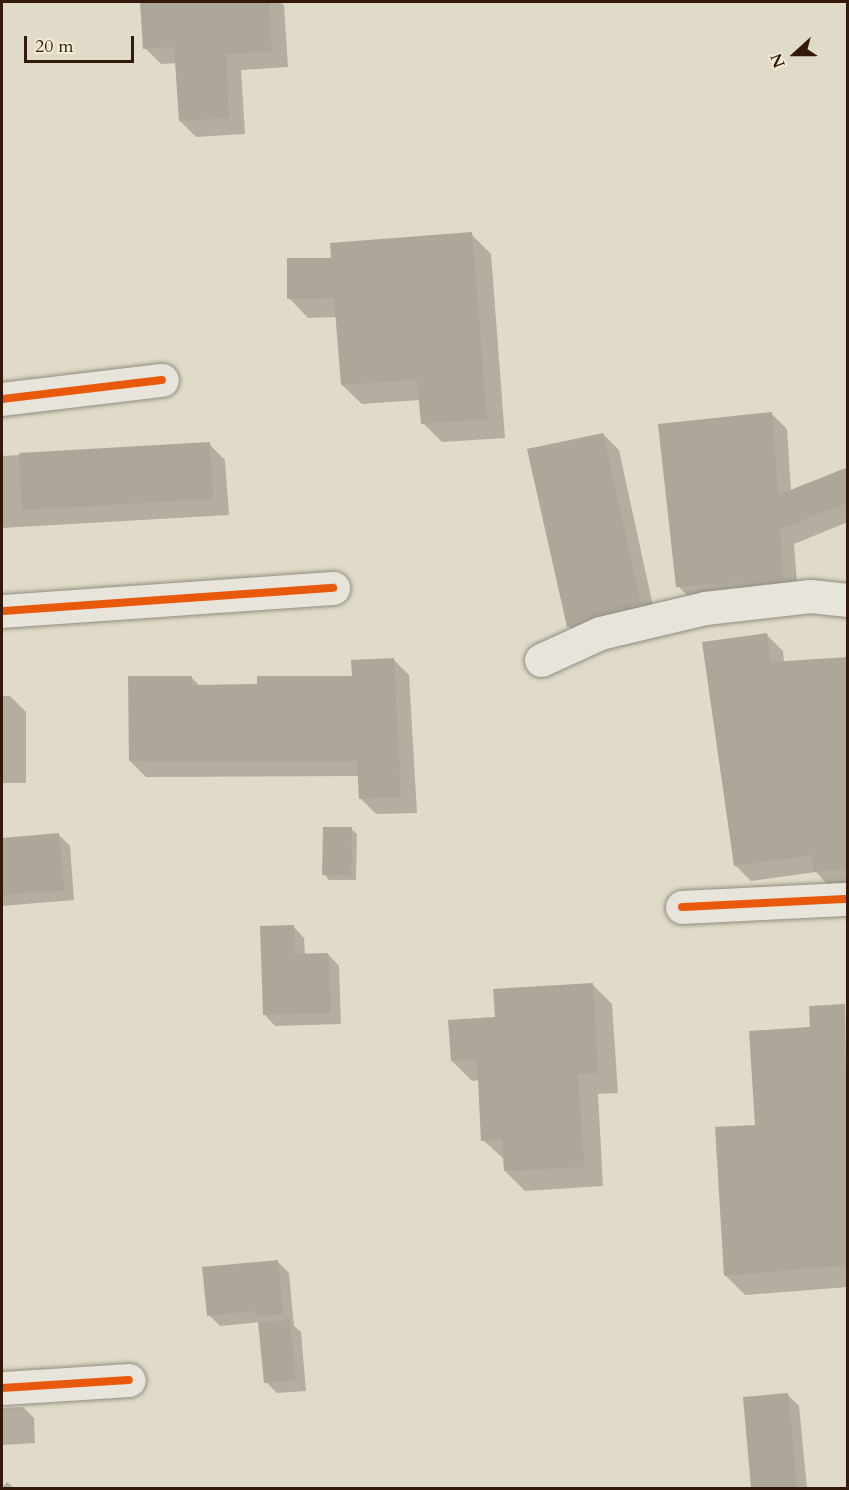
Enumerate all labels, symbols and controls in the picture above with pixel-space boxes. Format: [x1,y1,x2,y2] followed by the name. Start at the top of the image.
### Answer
[27,24,136,62] scale bar
[765,24,825,84] north arrow
[35,34,74,59] text: 20 m
[765,50,791,71] text: N

